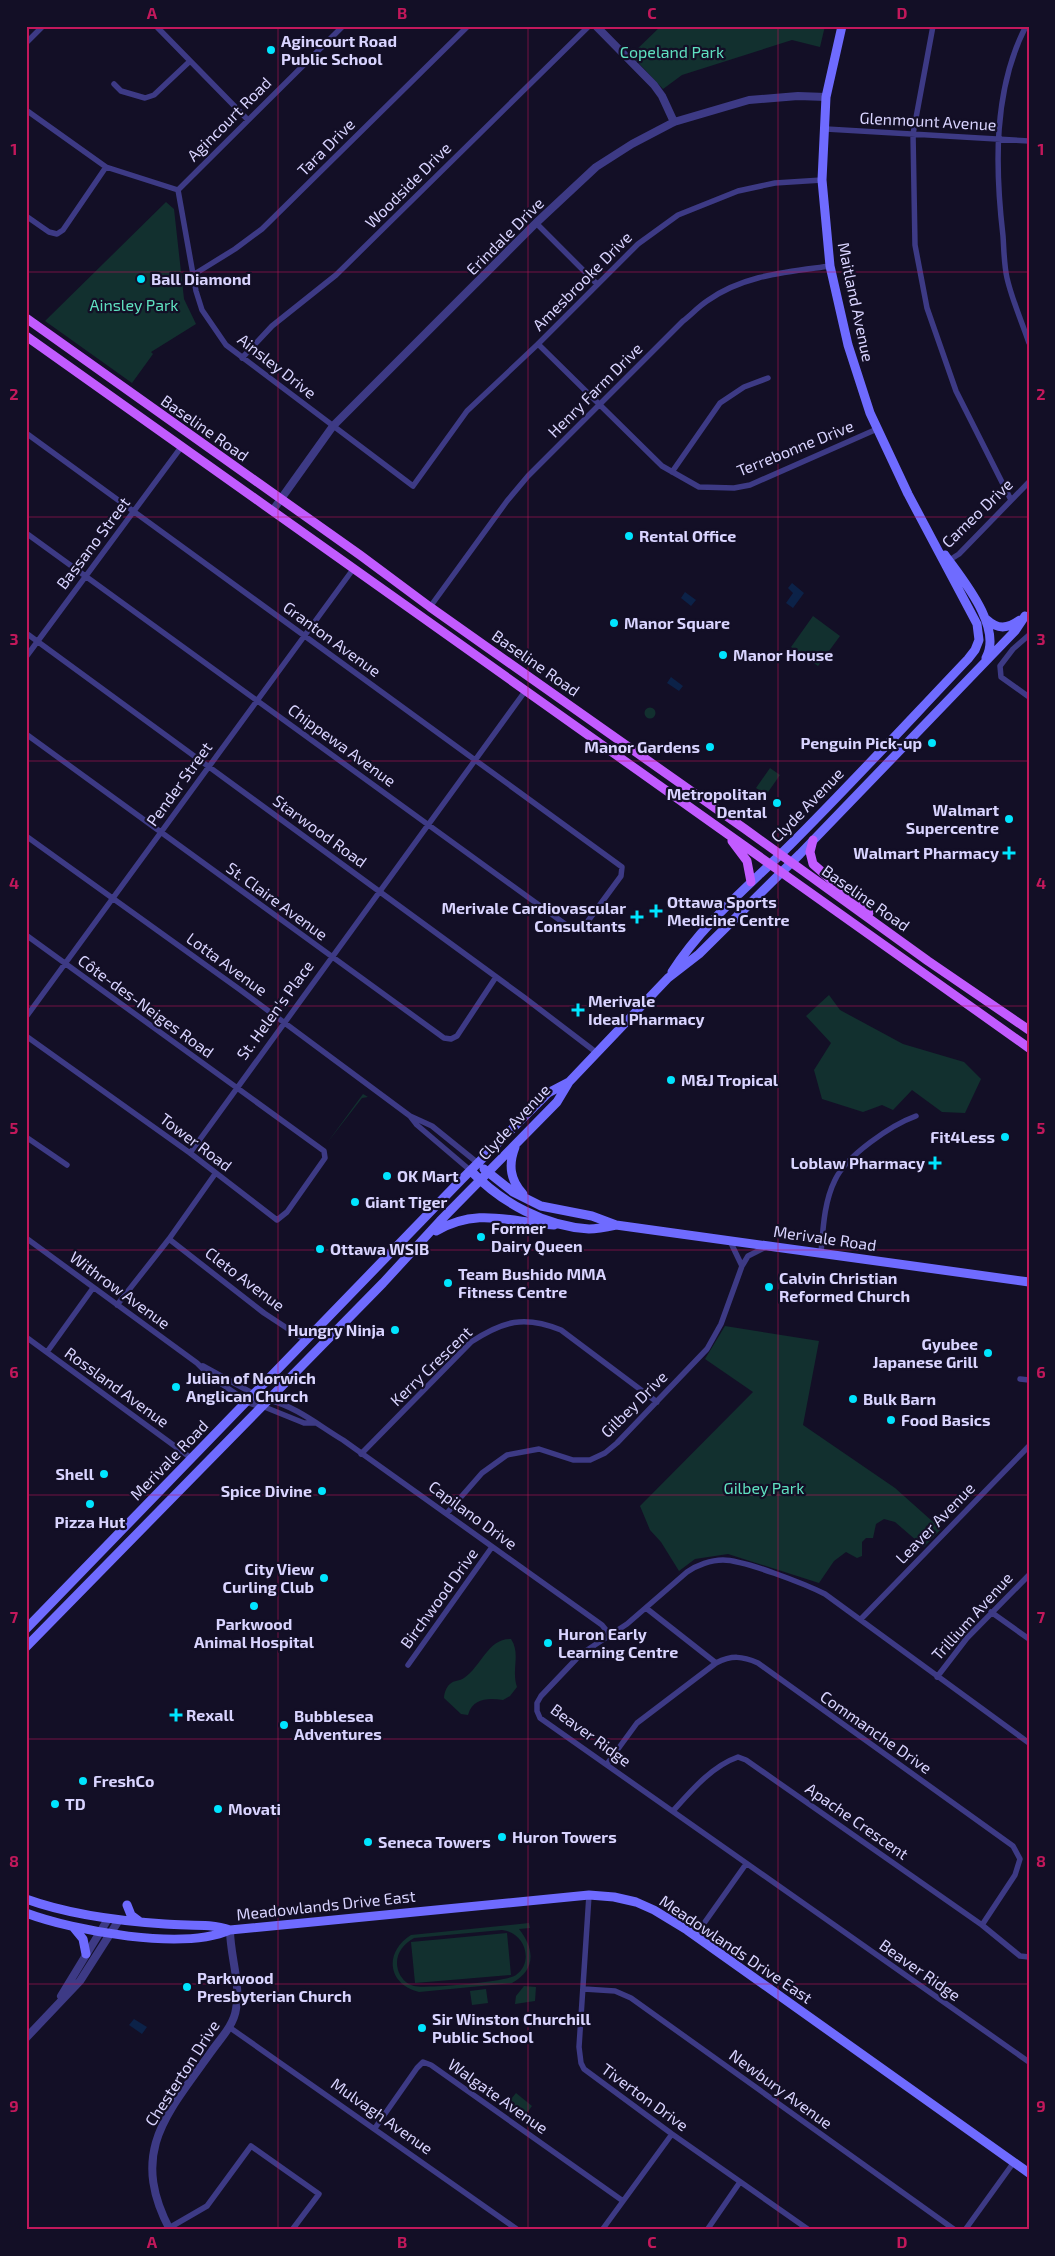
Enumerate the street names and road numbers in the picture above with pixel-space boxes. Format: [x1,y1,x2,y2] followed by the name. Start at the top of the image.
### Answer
[183,73,275,165] street label: Agincourt Road
[859,107,997,134] street label: Glenmount Avenue
[293,114,358,179] street label: Tara Drive
[361,138,455,232] street label: Woodside Drive
[462,193,547,278] street label: Erindale Drive
[528,227,635,334] street label: Amesbrooke Drive
[835,240,878,363] street label: Maitland Avenue
[234,329,320,402] street label: Ainsley Drive
[543,338,646,441] street label: Henry Farm Drive
[158,390,253,465] street label: Baseline Road
[734,415,856,480] street label: Terrebonne Drive
[937,474,1016,551] street label: Cameo Drive
[52,493,133,592] street label: Bassano Street
[280,597,385,680] street label: Granton Avenue
[489,625,584,700] street label: Baseline Road
[285,699,400,790] street label: Chippewa Avenue
[142,738,215,829] street label: Pender Street
[766,763,847,846] street label: Clyde Avenue
[270,790,371,871] street label: Starwood Road
[223,858,332,944] street label: St. Claire Avenue
[819,860,914,935] street label: Baseline Road
[183,928,271,999] street label: Lotta Avenue
[75,950,218,1061] street label: Côte-des-Neiges Road
[232,956,317,1063] street label: St. Helen's Place
[474,1080,553,1163] street label: Clyde Avenue
[157,1109,236,1175] street label: Tower Road
[772,1221,878,1254] street label: Merivale Road
[202,1243,289,1315] street label: Cleto Avenue
[66,1247,174,1332] street label: Withrow Avenue
[386,1322,475,1409] street label: Kerry Crescent
[62,1342,173,1431] street label: Rossland Avenue
[596,1366,671,1441] street label: Gilbey Drive
[126,1416,212,1504] street label: Merivale Road
[425,1476,521,1553] street label: Capilano Drive
[891,1478,978,1567] street label: Leaver Avenue
[396,1544,481,1652] street label: Birchwood Drive
[927,1568,1016,1663] street label: Trillium Avenue
[817,1686,936,1777] street label: Commanche Drive
[548,1699,635,1770] street label: Beaver Ridge
[802,1778,912,1863] street label: Apache Crescent
[235,1886,416,1923] street label: Meadowlands Drive East
[656,1890,816,2007] street label: Meadowlands Drive East
[876,1935,964,2004] street label: Beaver Ridge
[140,2016,223,2129] street label: Chesterton Drive
[726,2045,836,2132] street label: Newbury Avenue
[445,2054,552,2137] street label: Walgate Avenue
[598,2059,692,2134] street label: Tiverton Drive
[328,2073,437,2158] street label: Mulvagh Avenue

